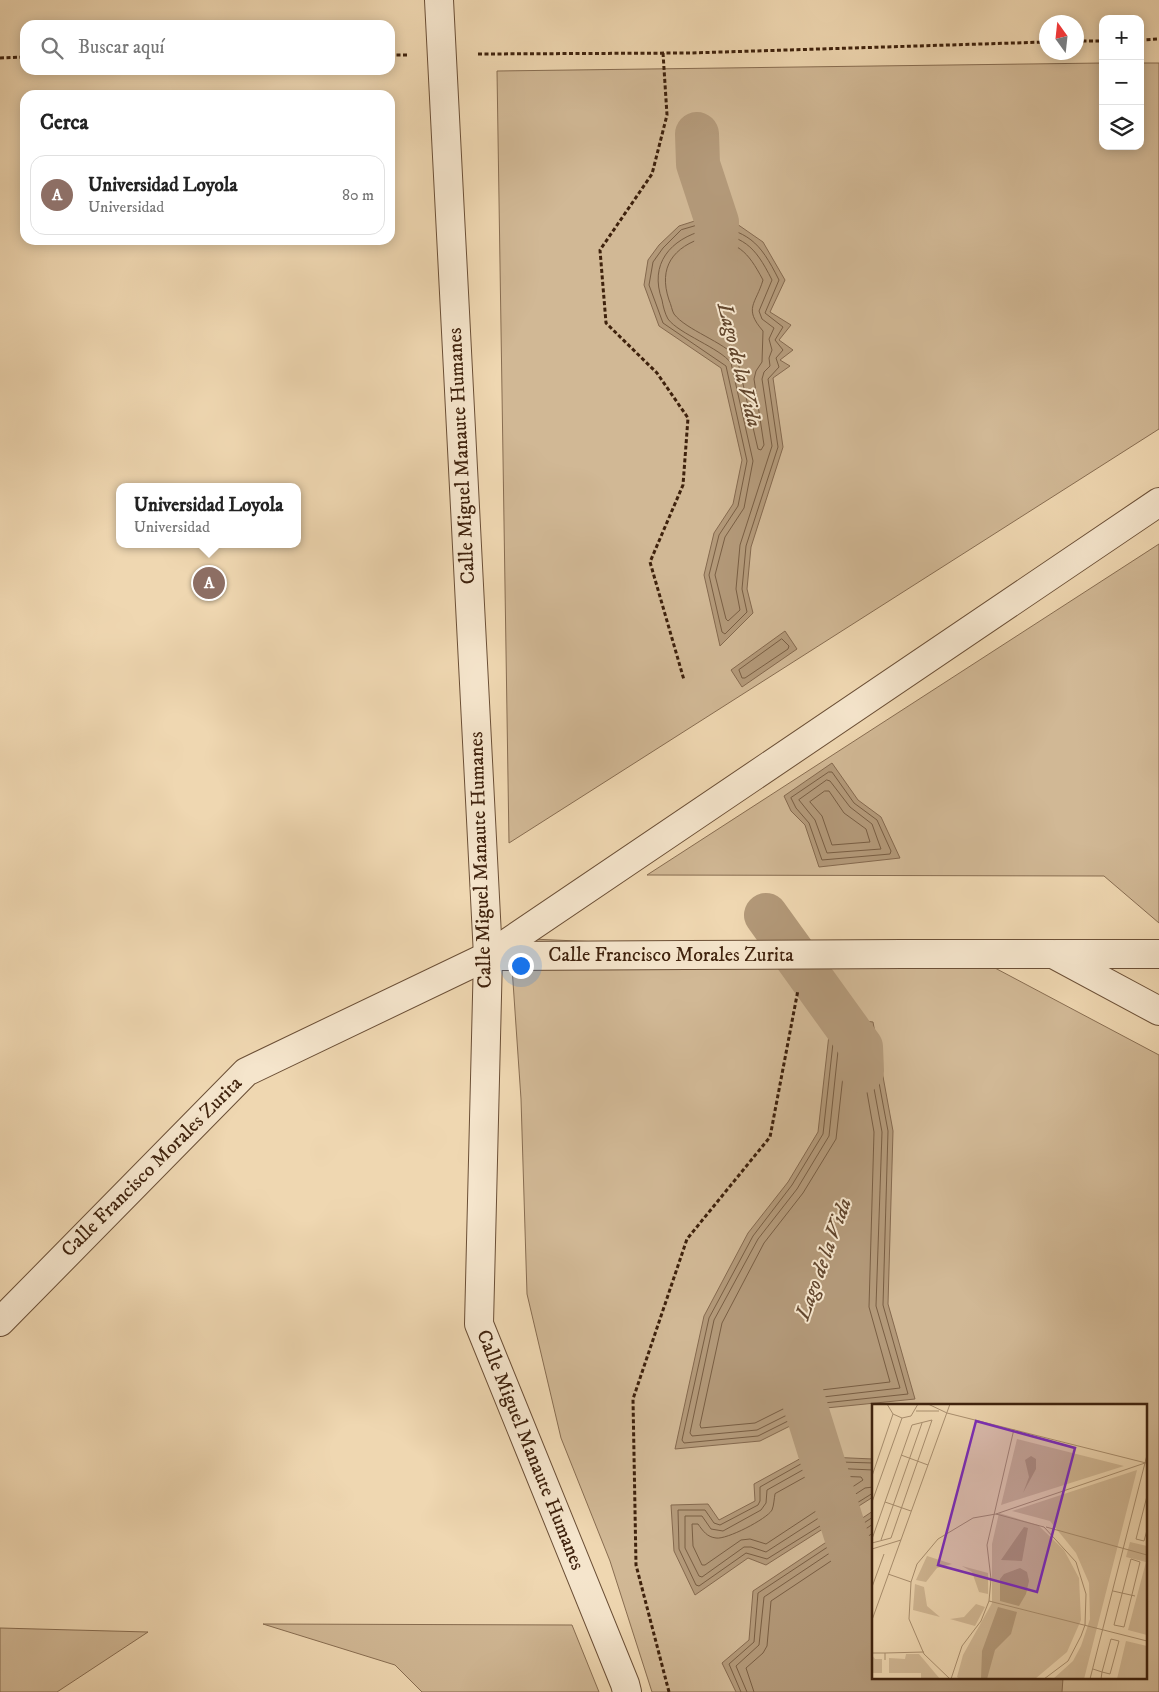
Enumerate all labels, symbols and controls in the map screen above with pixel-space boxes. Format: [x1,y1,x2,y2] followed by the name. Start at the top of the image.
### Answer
[1039,15,1084,60] north arrow
[1099,15,1144,150] map controls
[1099,15,1144,60] button: +
[20,20,395,75] search box
[38,34,66,62] icon: search
[78,36,164,59] text: Buscar aquí
[1099,60,1144,105] button: −
[1099,105,1144,150] button: layers
[40,110,88,136] text: Cerca
[88,174,238,197] text: Universidad Loyola
[52,185,62,205] text: A
[342,185,374,205] text: 80 m
[88,197,164,217] text: Universidad
[711,299,767,430] water label: Lago de la Vida
[443,327,481,585] street label: Calle Miguel Manaute Humanes
[116,483,301,548] popup
[134,494,283,517] text: Universidad Loyola
[134,517,210,537] text: Universidad
[193,564,225,602] pin: A
[464,731,498,989] street label: Calle Miguel Manaute Humanes
[548,943,794,968] street label: Calle Francisco Morales Zurita
[508,953,534,979] your location
[56,1071,248,1263] street label: Calle Francisco Morales Zurita
[790,1195,858,1324] water label: Lago de la Vida
[470,1326,590,1574] street label: Calle Miguel Manaute Humanes
[872,1404,1146,1680] inset map

